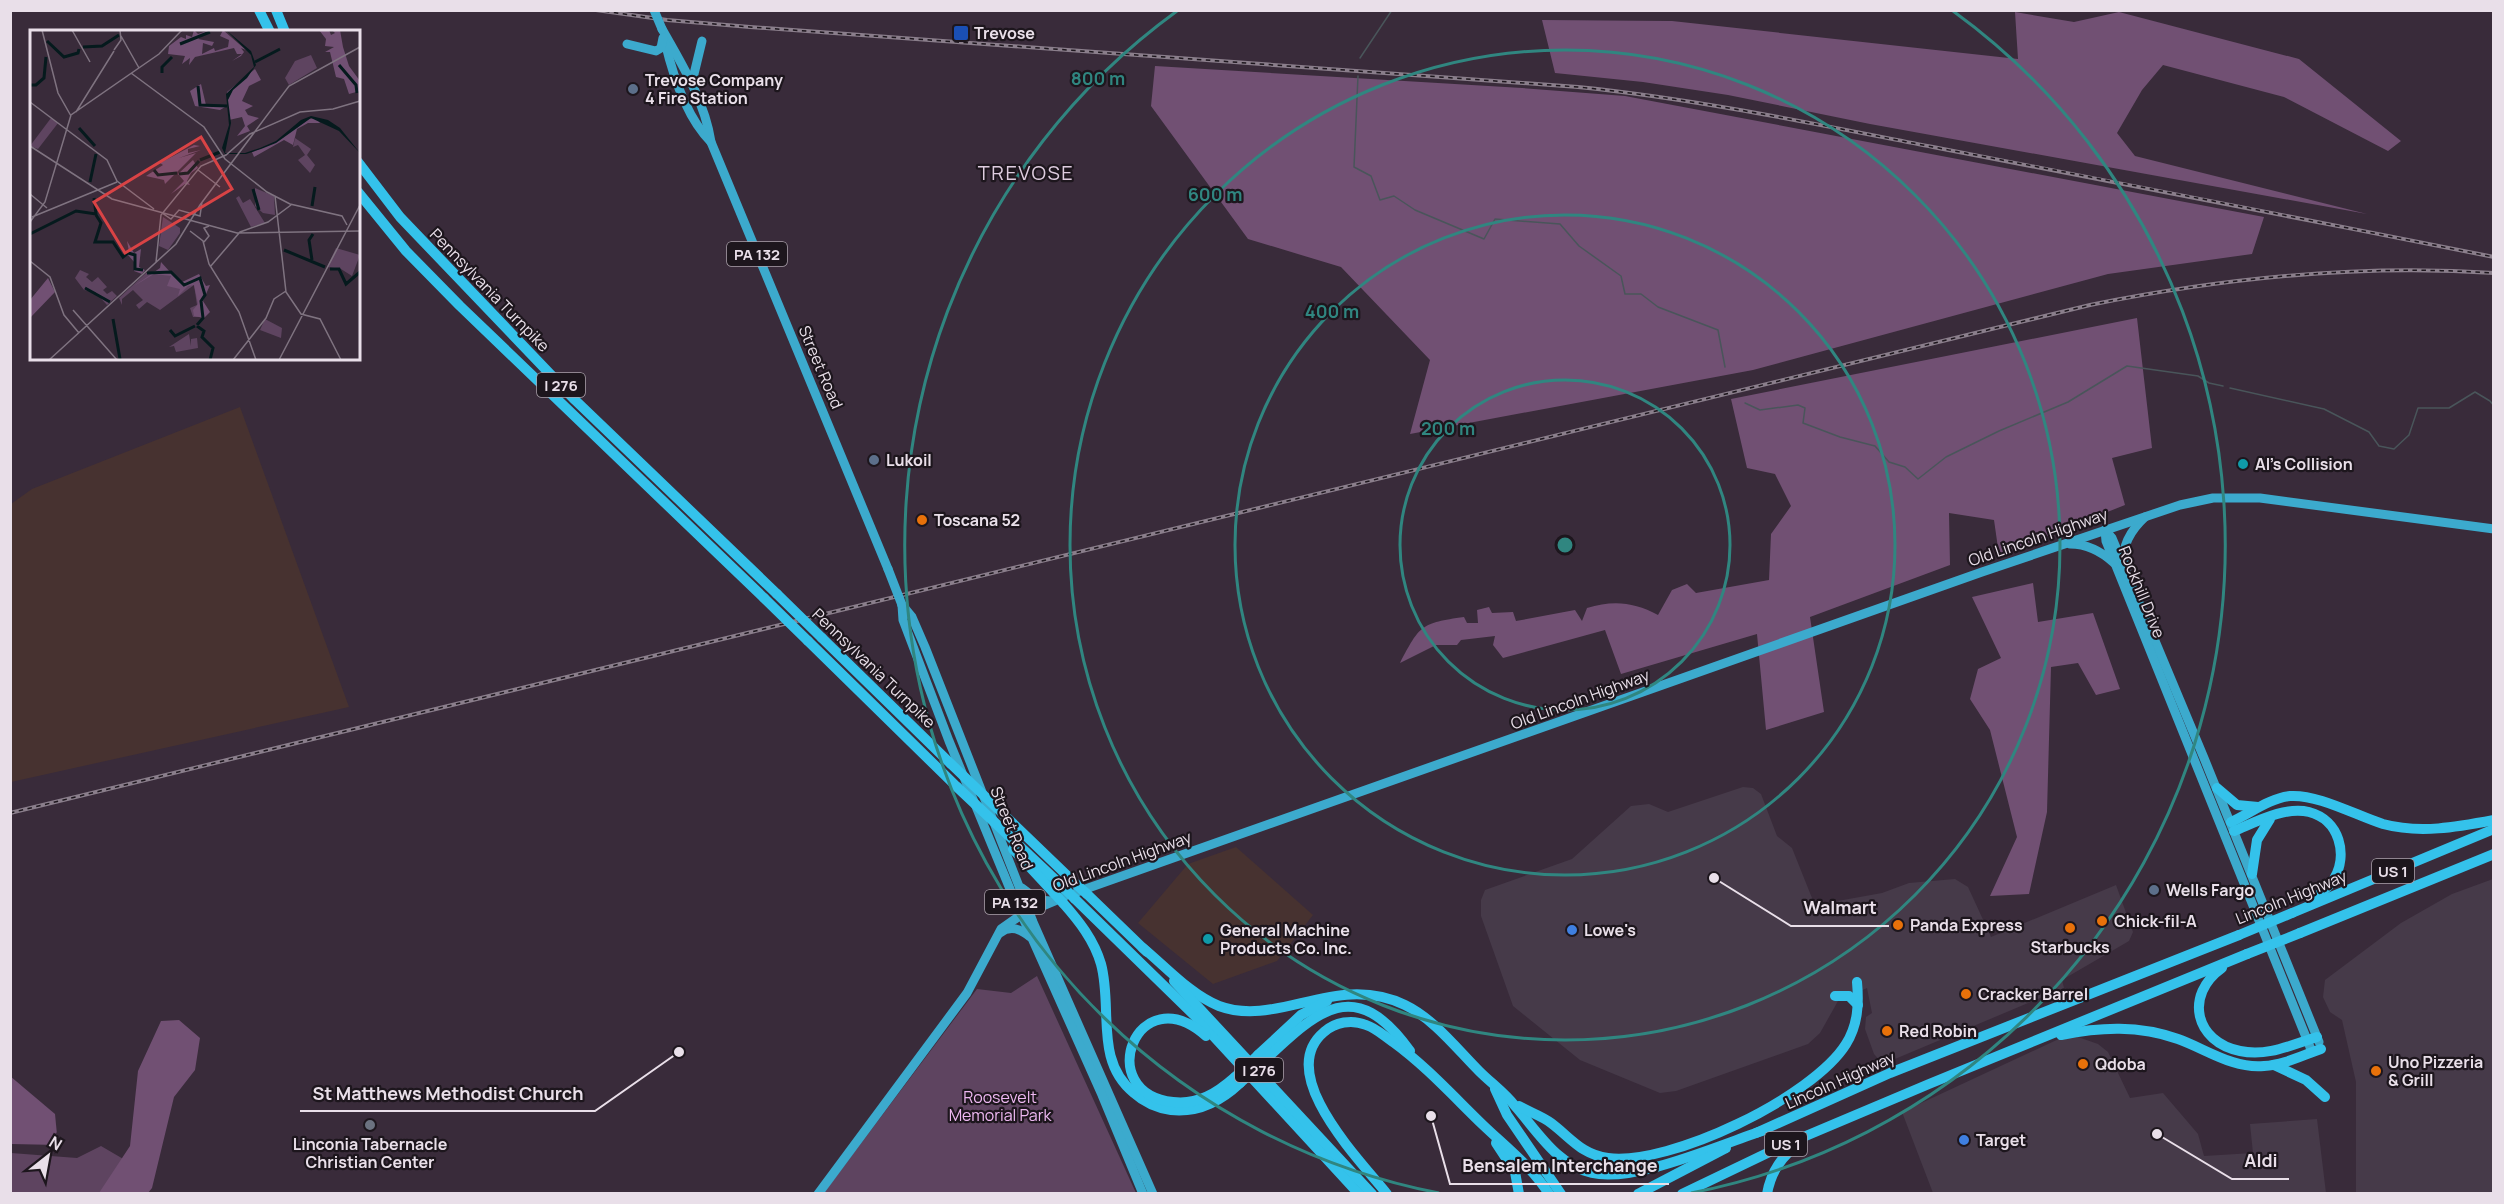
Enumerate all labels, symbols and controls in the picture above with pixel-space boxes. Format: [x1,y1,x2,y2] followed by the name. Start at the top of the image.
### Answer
[974,22,1035,44] place label: Trevose
[952,24,970,42] marker: Trevose
[30,30,360,360] inset map
[1071,66,1125,90] text: 800 m
[645,69,783,109] place label: Trevose Company 4 Fire Station
[626,82,640,96] marker: Trevose Company 4 Fire Station
[978,159,1074,186] district label: TREVOSE
[1188,182,1242,206] text: 600 m
[425,223,555,357] street label: Pennsylvania Turnpike
[727,242,787,266] road number: PA 132
[1305,299,1359,323] text: 400 m
[794,322,848,412] street label: Street Road
[537,373,585,397] road number: I 276
[1421,416,1475,440] text: 200 m
[886,449,932,471] place label: Lukoil
[867,453,881,467] marker: Lukoil
[2255,453,2353,475] place label: Al's Collision
[2236,457,2250,471] marker: Al's Collision
[1965,503,2111,571] street label: Old Lincoln Highway
[934,509,1020,531] place label: Toscana 52
[915,513,929,527] marker: Toscana 52
[1555,535,1575,555] centre of rings
[2114,543,2170,641] street label: Rockhill Drive
[807,603,941,733] street label: Pennsylvania Turnpike
[1508,663,1653,734] street label: Old Lincoln Highway
[985,783,1039,873] street label: Street Road
[1050,825,1195,896] street label: Old Lincoln Highway
[2372,859,2414,883] road number: US 1
[2232,864,2350,929] street label: Lincoln Highway
[2166,879,2254,901] place label: Wells Fargo
[2147,883,2161,897] marker: Wells Fargo
[985,890,1045,914] road number: PA 132
[1791,890,1889,926] callout: Walmart
[1803,895,1877,919] text: Walmart
[2114,910,2197,932] place label: Chick-fil-A
[1910,914,2023,936] place label: Panda Express
[2095,914,2109,928] marker: Chick-fil-A
[1891,918,1905,932] marker: Panda Express
[1220,919,1352,959] place label: General Machine Products Co. Inc.
[1584,919,1636,941] place label: Lowe's
[2063,921,2077,935] marker: Starbucks
[1565,923,1579,937] marker: Lowe's
[1201,932,1215,946] marker: General Machine Products Co. Inc.
[2030,936,2110,958] place label: Starbucks
[1978,983,2088,1005] place label: Cracker Barrel
[1959,987,1973,1001] marker: Cracker Barrel
[1899,1020,1977,1042] place label: Red Robin
[1880,1024,1894,1038] marker: Red Robin
[1782,1046,1899,1114] street label: Lincoln Highway
[2388,1051,2483,1091] place label: Uno Pizzeria & Grill
[2095,1053,2146,1075] place label: Qdoba
[2076,1057,2090,1071] marker: Qdoba
[1235,1058,1283,1082] road number: I 276
[2369,1064,2383,1078] marker: Uno Pizzeria & Grill
[300,1075,595,1111] callout: St Matthews Methodist Church
[313,1081,583,1105] text: St Matthews Methodist Church
[949,1086,1052,1126] park label: Roosevelt Memorial Park
[363,1118,377,1132] marker: Linconia Tabernacle Christian Center
[18,1126,78,1186] north arrow
[1976,1129,2026,1151] place label: Target
[45,1131,66,1156] text: N
[1765,1132,1807,1156] road number: US 1
[293,1133,448,1173] place label: Linconia Tabernacle Christian Center
[1957,1133,1971,1147] marker: Target
[2232,1143,2289,1179] callout: Aldi
[1450,1148,1669,1184] callout: Bensalem Interchange
[2244,1148,2278,1172] text: Aldi
[1462,1153,1658,1177] text: Bensalem Interchange

